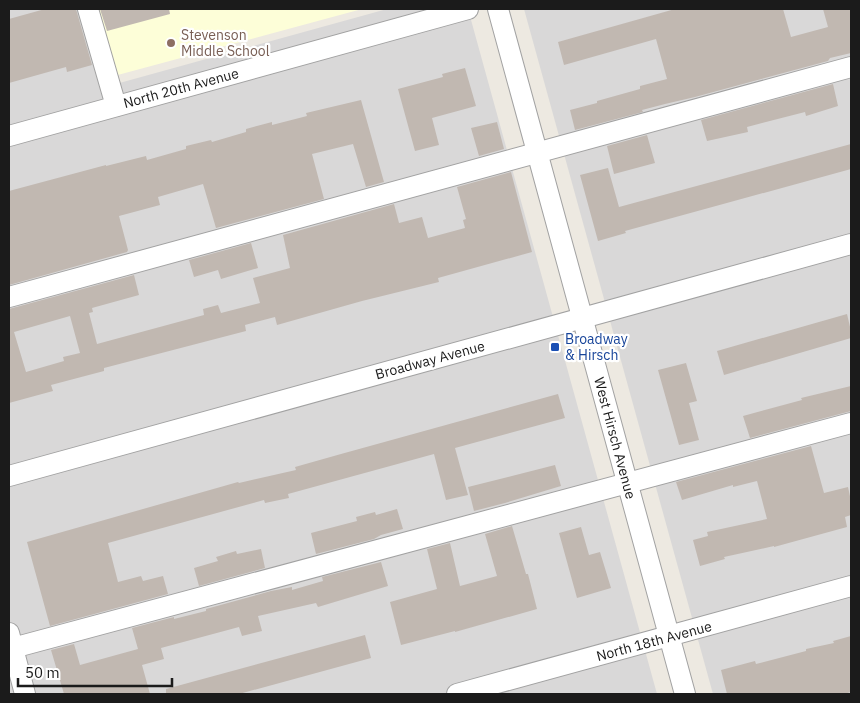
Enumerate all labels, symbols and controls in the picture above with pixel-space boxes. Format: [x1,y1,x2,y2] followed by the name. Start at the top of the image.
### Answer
[181,26,270,60] place label: Stevenson Middle School
[165,37,177,49] marker: Stevenson Middle School
[121,64,241,112] street label: North 20th Avenue
[565,330,628,364] place label: Broadway & Hirsch
[373,337,487,383] street label: Broadway Avenue
[549,341,561,353] marker: Broadway & Hirsch
[590,375,640,501] street label: West Hirsch Avenue
[594,617,714,665] street label: North 18th Avenue
[18,656,171,688] scale bar
[25,663,60,682] text: 50 m

